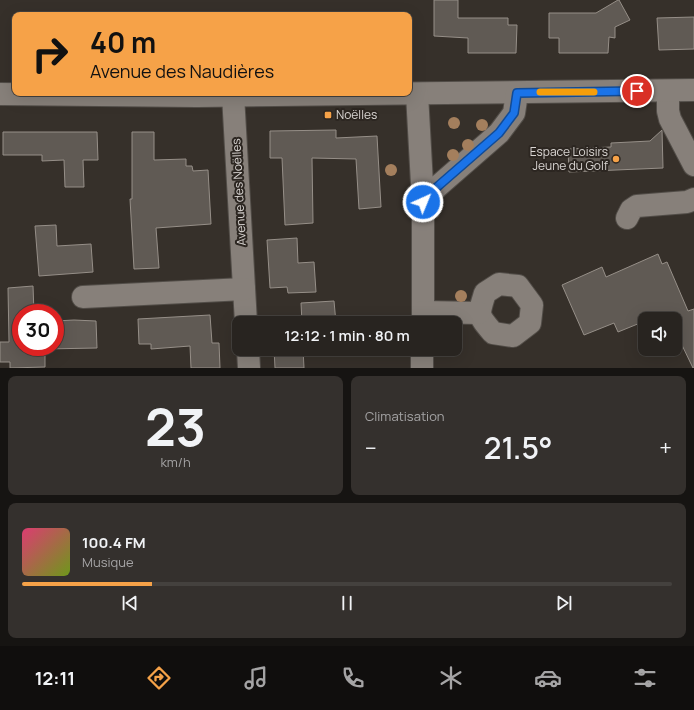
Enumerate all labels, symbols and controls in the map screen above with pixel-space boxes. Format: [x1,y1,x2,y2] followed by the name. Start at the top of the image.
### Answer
[90,23,156,61] text: 40 m
[24,28,76,80] icon: right
[90,59,274,83] text: Avenue des Naudières
[620,74,654,108] pin
[626,80,648,102] icon: arrive
[336,106,377,123] place label: Noëlles
[323,110,333,120] marker: Noëlles
[227,138,250,246] street label: Avenue des Noëlles
[530,143,609,174] place label: Espace Loisirs Jeune du Golf
[611,154,621,164] marker: Espace Loisirs Jeune du Golf
[402,181,444,223] position arrow
[12,304,64,356] speed limit sign: 30
[638,312,682,356] map controls
[638,312,682,356] button: sound
[284,325,410,346] text: 12:12 · 1 min · 80 m
[145,391,206,462] text: 23
[365,407,445,425] text: Climatisation
[484,427,552,468] text: 21.5°
[365,433,377,463] text: −
[659,433,672,463] text: +
[160,453,191,471] text: km/h
[82,532,146,553] text: 100.4 FM
[82,553,134,571] text: Musique
[119,592,141,614] icon: previous
[336,592,358,614] icon: pause
[553,592,575,614] icon: next
[145,664,173,692] icon: directions
[242,664,270,692] icon: music
[339,664,367,692] icon: phone
[437,664,465,692] icon: climate
[534,664,562,692] icon: car
[631,664,659,692] icon: filters
[35,666,75,690] text: 12:11

